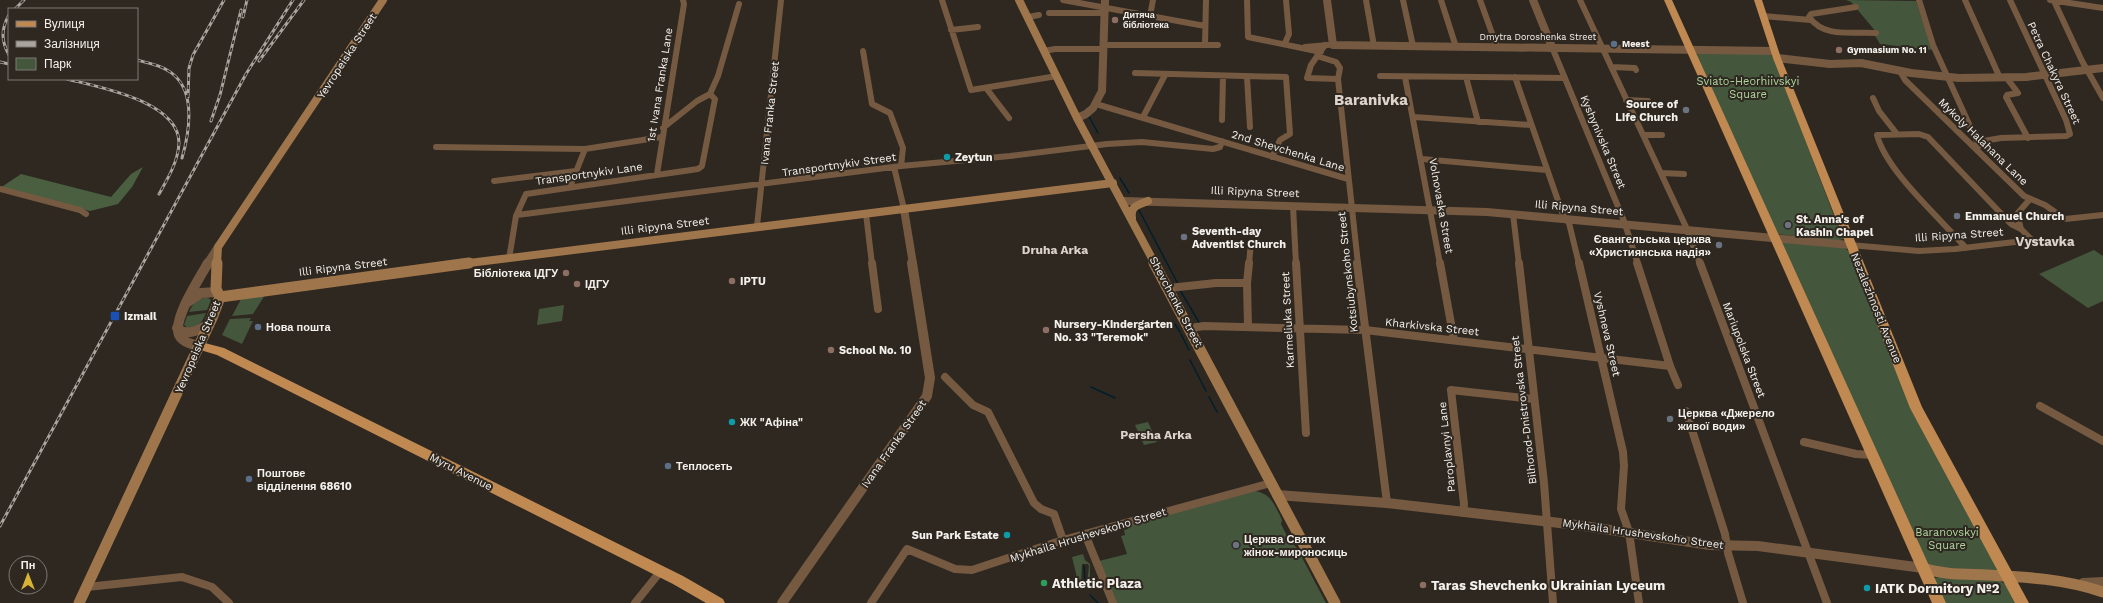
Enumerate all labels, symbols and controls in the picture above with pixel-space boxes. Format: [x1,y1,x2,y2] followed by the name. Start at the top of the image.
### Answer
[8,8,138,80] legend
[1123,10,1170,30] place label: Дитяча бібліотека
[315,11,380,101] street label: Yevropeiska Street
[1110,15,1120,25] marker: Дитяча бібліотека
[44,17,85,31] text: Вулиця
[2025,20,2084,126] street label: Petra Chakyra Street
[645,27,675,143] street label: 1st Ivana Franka Lane
[1480,32,1597,42] street label: Dmytra Doroshenka Street
[44,37,100,51] text: Залізниця
[1609,39,1619,49] marker: Meest
[1622,39,1649,49] place label: Meest
[1834,45,1844,55] marker: Gymnasium No. 11
[1847,45,1927,55] place label: Gymnasium No. 11
[44,57,72,71] text: Парк
[758,60,782,165] street label: Ivana Franka Street
[1697,75,1799,101] park label: Sviato-Heorhiivskyi Square
[1334,91,1408,109] district label: Baranivka
[1577,93,1629,191] street label: Kyshynivska Street
[1936,96,2030,188] street label: Mykoly Halahana Lane
[1615,98,1678,124] place label: Source of Life Church
[1681,105,1691,115] marker: Source of Life Church
[1230,128,1346,174] street label: 2nd Shevchenka Lane
[781,150,897,179] street label: Transportnykiv Street
[955,151,993,164] place label: Zeytun
[942,152,952,162] marker: Zeytun
[1426,157,1456,255] street label: Volnovaska Street
[535,160,643,188] street label: Transportnykiv Lane
[1210,184,1300,200] street label: Illi Ripyna Street
[1534,198,1624,218] street label: Illi Ripyna Street
[1965,210,2065,223] place label: Emmanuel Church
[1335,211,1361,333] street label: Kotsiubynskoho Street
[1952,211,1962,221] marker: Emmanuel Church
[1796,213,1874,239] place label: St. Anna's of Kashin Chapel
[620,214,710,238] street label: Illi Ripyna Street
[1783,220,1793,230] marker: St. Anna's of Kashin Chapel
[1192,225,1286,251] place label: Seventh-day Adventist Church
[1914,225,2004,245] street label: Illi Ripyna Street
[1179,232,1189,242] marker: Seventh-day Adventist Church
[1589,233,1712,259] place label: Євангельська церква «Християнська надія»
[2016,234,2075,249] district label: Vystavka
[1714,240,1724,250] marker: Євангельська церква «Християнська надія»
[1022,243,1088,257] district label: Druha Arka
[1848,251,1904,365] street label: Nezalezhnosti Avenue
[1147,254,1206,350] street label: Shevchenka Street
[298,255,388,279] street label: Illi Ripyna Street
[474,267,558,280] place label: Бібліотека ІДГУ
[561,268,571,278] marker: Бібліотека ІДГУ
[1279,271,1297,369] street label: Karmeliuka Street
[740,275,766,288] place label: IPTU
[727,276,737,286] marker: IPTU
[585,278,609,291] place label: ІДГУ
[572,279,582,289] marker: ІДГУ
[1591,290,1623,378] street label: Vyshneva Street
[173,298,224,395] street label: Yevropeiska Street
[1720,300,1768,400] street label: Mariupolska Street
[109,310,121,322] marker: Izmail
[124,310,157,323] place label: Izmail
[1384,316,1480,338] street label: Kharkivska Street
[1054,318,1173,344] place label: Nursery-Kindergarten No. 33 "Teremok"
[266,321,331,334] place label: Нова пошта
[253,322,263,332] marker: Нова пошта
[1041,325,1051,335] marker: Nursery-Kindergarten No. 33 "Teremok"
[1508,335,1540,485] street label: Bilhorod-Dnistrovska Street
[839,344,912,357] place label: School No. 10
[826,345,836,355] marker: School No. 10
[859,397,929,490] street label: Ivana Franka Street
[1436,401,1458,493] street label: Paroplavnyi Lane
[1677,407,1775,433] place label: Церква «Джерело живої води»
[1665,414,1675,424] marker: Церква «Джерело живої води»
[739,416,803,429] place label: ЖК "Афіна"
[727,417,737,427] marker: ЖК "Афіна"
[1120,428,1192,442] district label: Persha Arka
[428,451,494,493] street label: Myru Avenue
[676,460,733,473] place label: Теплосеть
[663,461,673,471] marker: Теплосеть
[257,467,352,493] place label: Поштове відділення 68610
[244,474,254,484] marker: Поштове відділення 68610
[1008,505,1168,565] street label: Mykhaila Hrushevskoho Street
[1562,516,1725,552] street label: Mykhaila Hrushevskoho Street
[1915,526,1979,552] park label: Baranovskyi Square
[912,529,999,542] place label: Sun Park Estate
[1002,530,1012,540] marker: Sun Park Estate
[1243,533,1348,559] place label: Церква Святих жінок-мироносиць
[1231,540,1241,550] marker: Церква Святих жінок-мироносиць
[8,555,48,595] north arrow
[21,559,35,572] text: Пн
[1052,576,1142,591] place label: Athletic Plaza
[1039,578,1049,588] marker: Athletic Plaza
[1431,578,1665,593] place label: Taras Shevchenko Ukrainian Lyceum
[1418,580,1428,590] marker: Taras Shevchenko Ukrainian Lyceum
[1875,581,2000,596] place label: IATK Dormitory №2
[1862,583,1872,593] marker: IATK Dormitory №2

